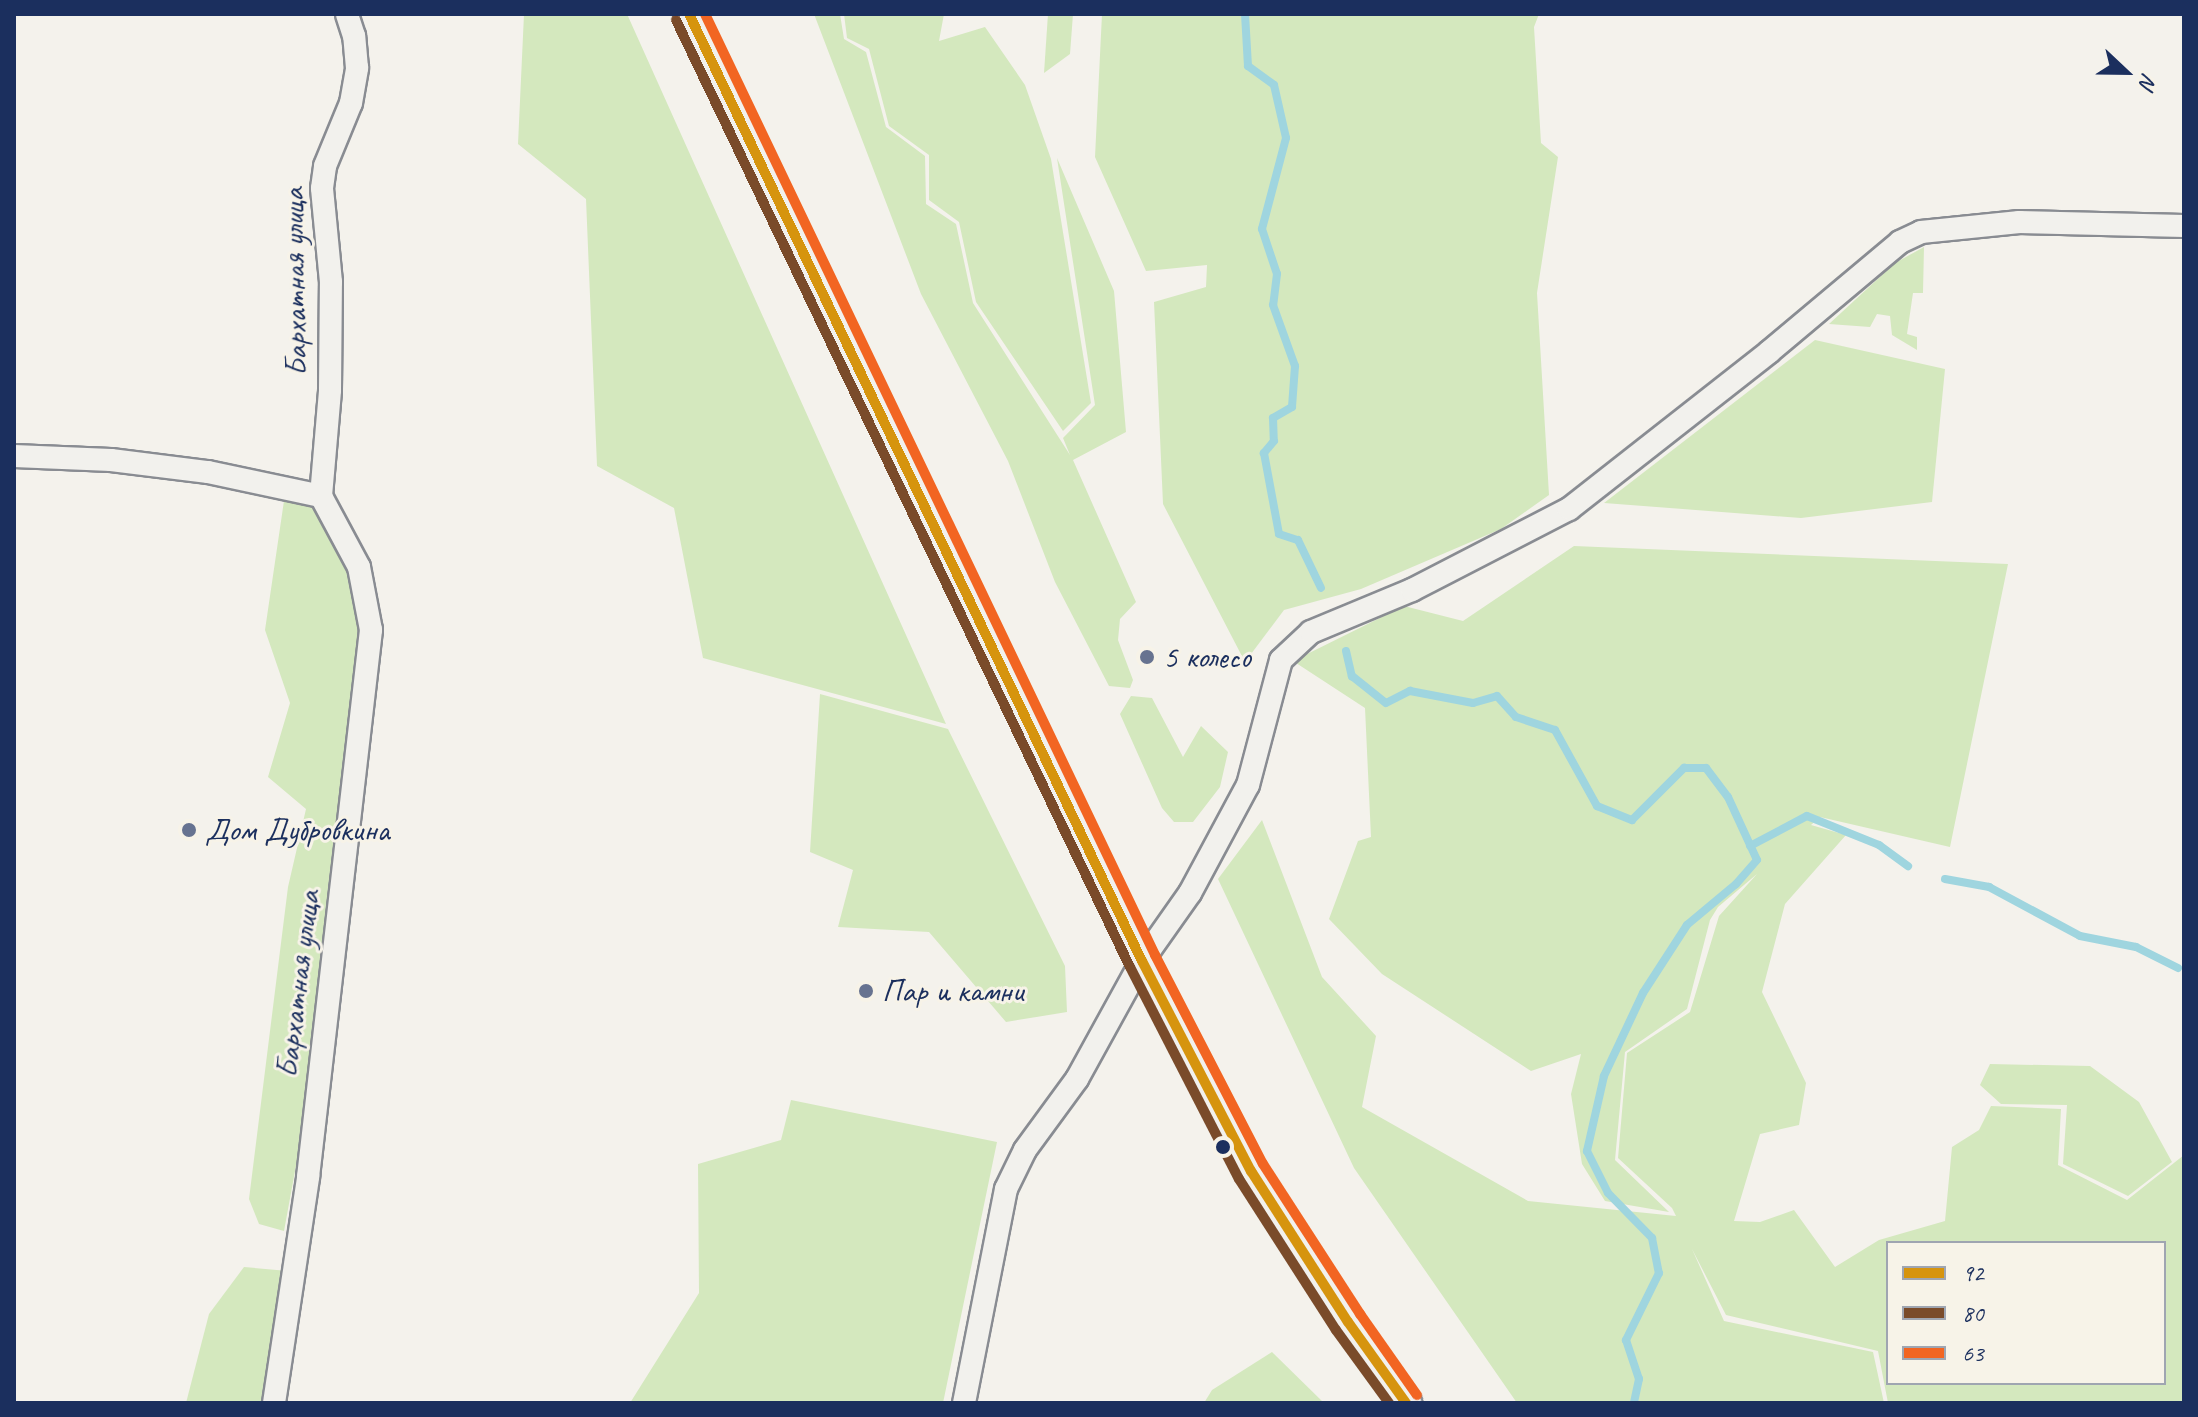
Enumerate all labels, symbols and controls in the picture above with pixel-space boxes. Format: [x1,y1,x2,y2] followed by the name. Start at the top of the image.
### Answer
[2086,32,2166,112] north arrow
[2133,69,2164,93] text: N
[274,186,316,378] street label: Бархатная улица
[1163,638,1251,676] place label: 5 колесо
[1138,648,1156,666] marker: 5 колесо
[205,811,391,849] place label: Дом Дубровкина
[180,821,198,839] marker: Дом Дубровкина
[267,887,329,1081] street label: Бархатная улица
[882,972,1027,1010] place label: Пар и камни
[857,982,875,1000] marker: Пар и камни
[1215,1139,1231,1155] unlabelled marker
[1886,1241,2166,1385] legend
[1962,1258,1984,1288] text: 92
[1962,1298,1984,1328] text: 80
[1962,1338,1984,1368] text: 63

